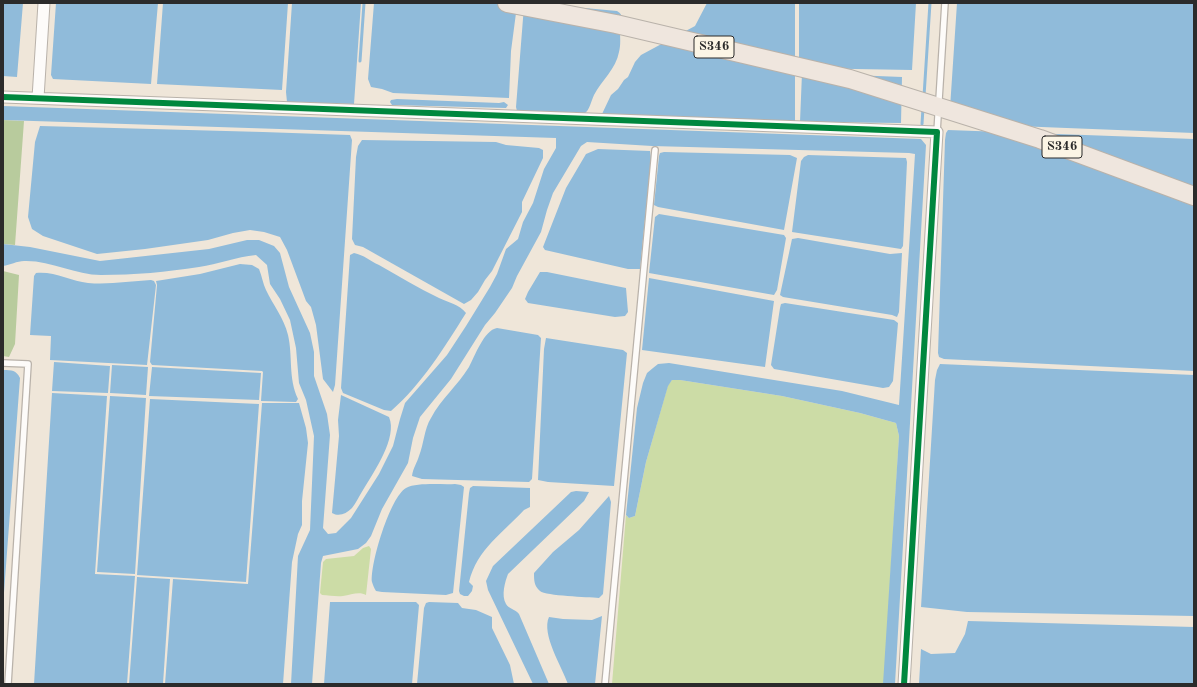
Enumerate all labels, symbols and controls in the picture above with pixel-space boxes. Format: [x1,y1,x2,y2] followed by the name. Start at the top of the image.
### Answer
[694,36,734,58] road number: S346
[1042,136,1082,158] road number: S346

